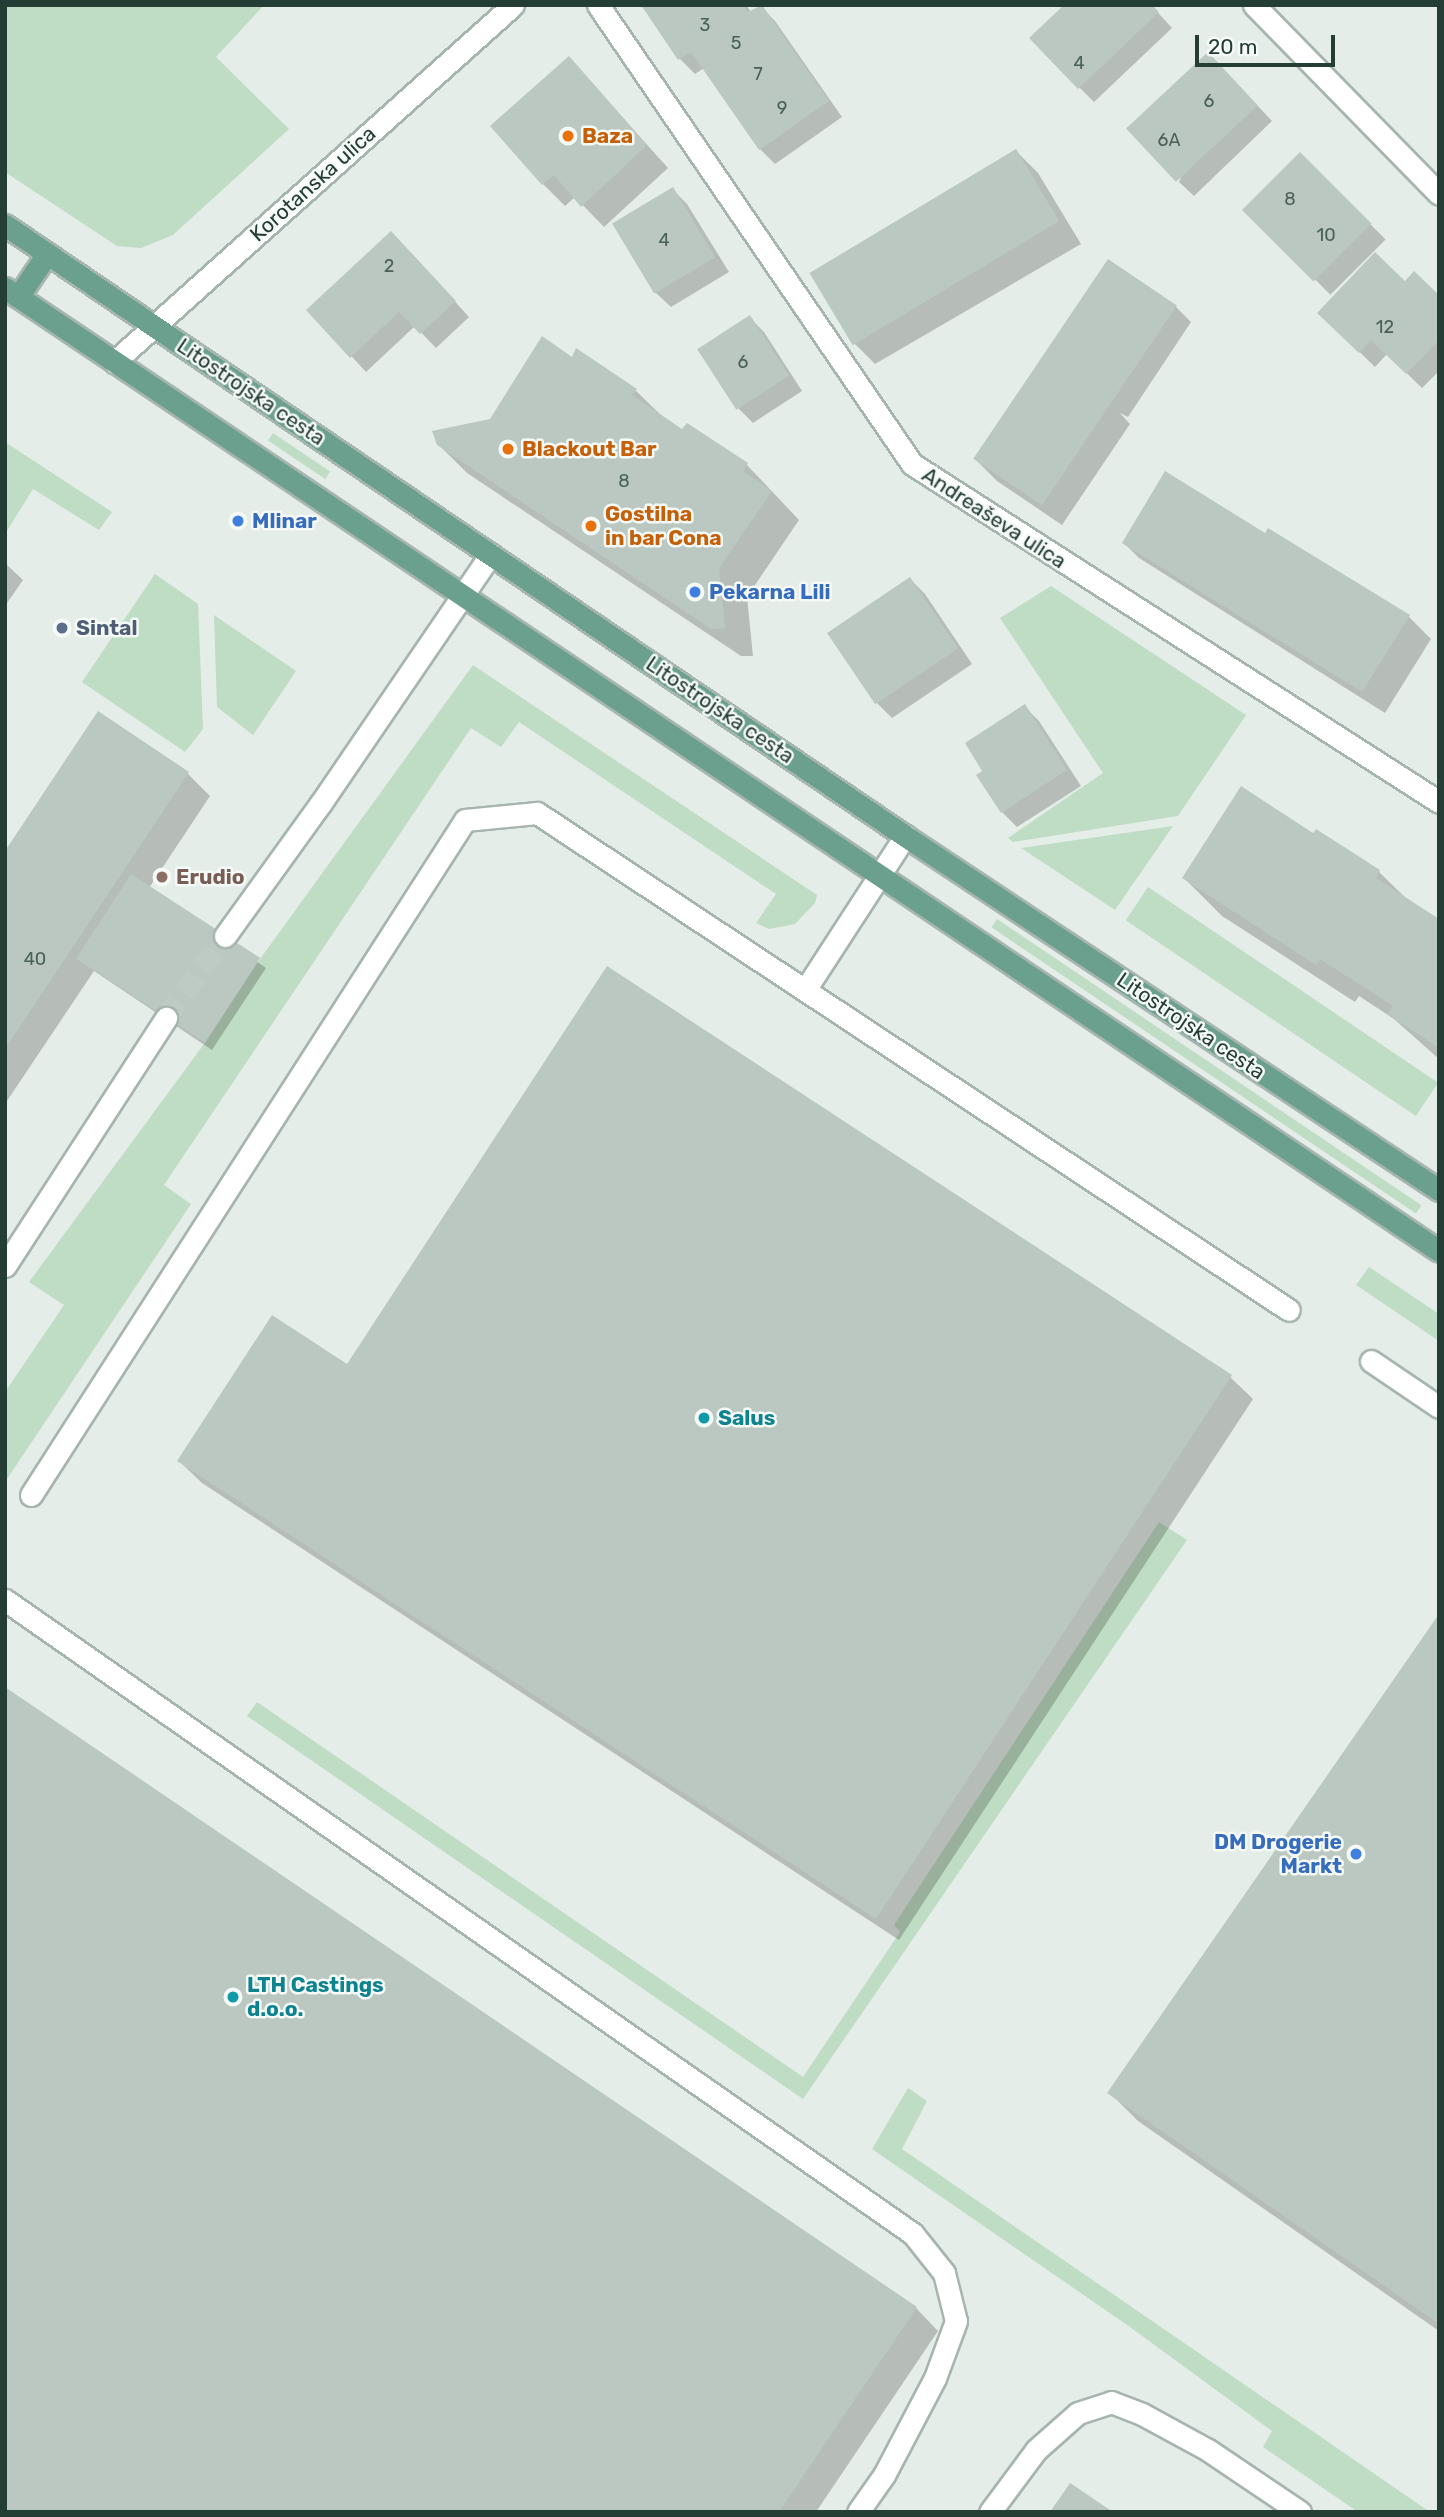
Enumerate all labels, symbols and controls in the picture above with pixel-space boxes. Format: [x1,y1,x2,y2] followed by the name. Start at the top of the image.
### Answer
[700,14,710,36] house number: 3
[1199,21,1339,65] scale bar
[731,32,741,54] house number: 5
[1208,34,1257,59] text: 20 m
[1073,52,1085,74] house number: 4
[753,63,763,85] house number: 7
[1204,90,1214,112] house number: 6
[777,97,787,119] house number: 9
[245,121,381,247] street label: Korotanska ulica
[582,123,633,149] place label: Baza
[560,128,576,144] marker: Baza
[1158,129,1180,151] house number: 6A
[1284,188,1296,210] house number: 8
[1316,224,1336,246] house number: 10
[658,229,670,251] house number: 4
[384,255,394,277] house number: 2
[1376,316,1394,338] house number: 12
[172,333,330,451] street label: Litostrojska cesta
[738,351,748,373] house number: 6
[522,436,657,462] place label: Blackout Bar
[500,441,516,457] marker: Blackout Bar
[917,462,1071,574] street label: Andreaševa ulica
[618,470,630,492] house number: 8
[605,501,722,551] place label: Gostilna in bar Cona
[252,508,317,534] place label: Mlinar
[230,513,246,529] marker: Mlinar
[583,518,599,534] marker: Gostilna in bar Cona
[709,579,830,605] place label: Pekarna Lili
[687,584,703,600] marker: Pekarna Lili
[76,615,138,641] place label: Sintal
[54,620,70,636] marker: Sintal
[641,651,799,769] street label: Litostrojska cesta
[176,864,245,890] place label: Erudio
[154,869,170,885] marker: Erudio
[24,948,46,970] house number: 40
[1112,967,1270,1085] street label: Litostrojska cesta
[718,1405,775,1431] place label: Salus
[696,1410,712,1426] marker: Salus
[1214,1829,1342,1879] place label: DM Drogerie Markt
[1348,1846,1364,1862] marker: DM Drogerie Markt
[247,1972,384,2022] place label: LTH Castings d.o.o.
[225,1989,241,2005] marker: LTH Castings d.o.o.

